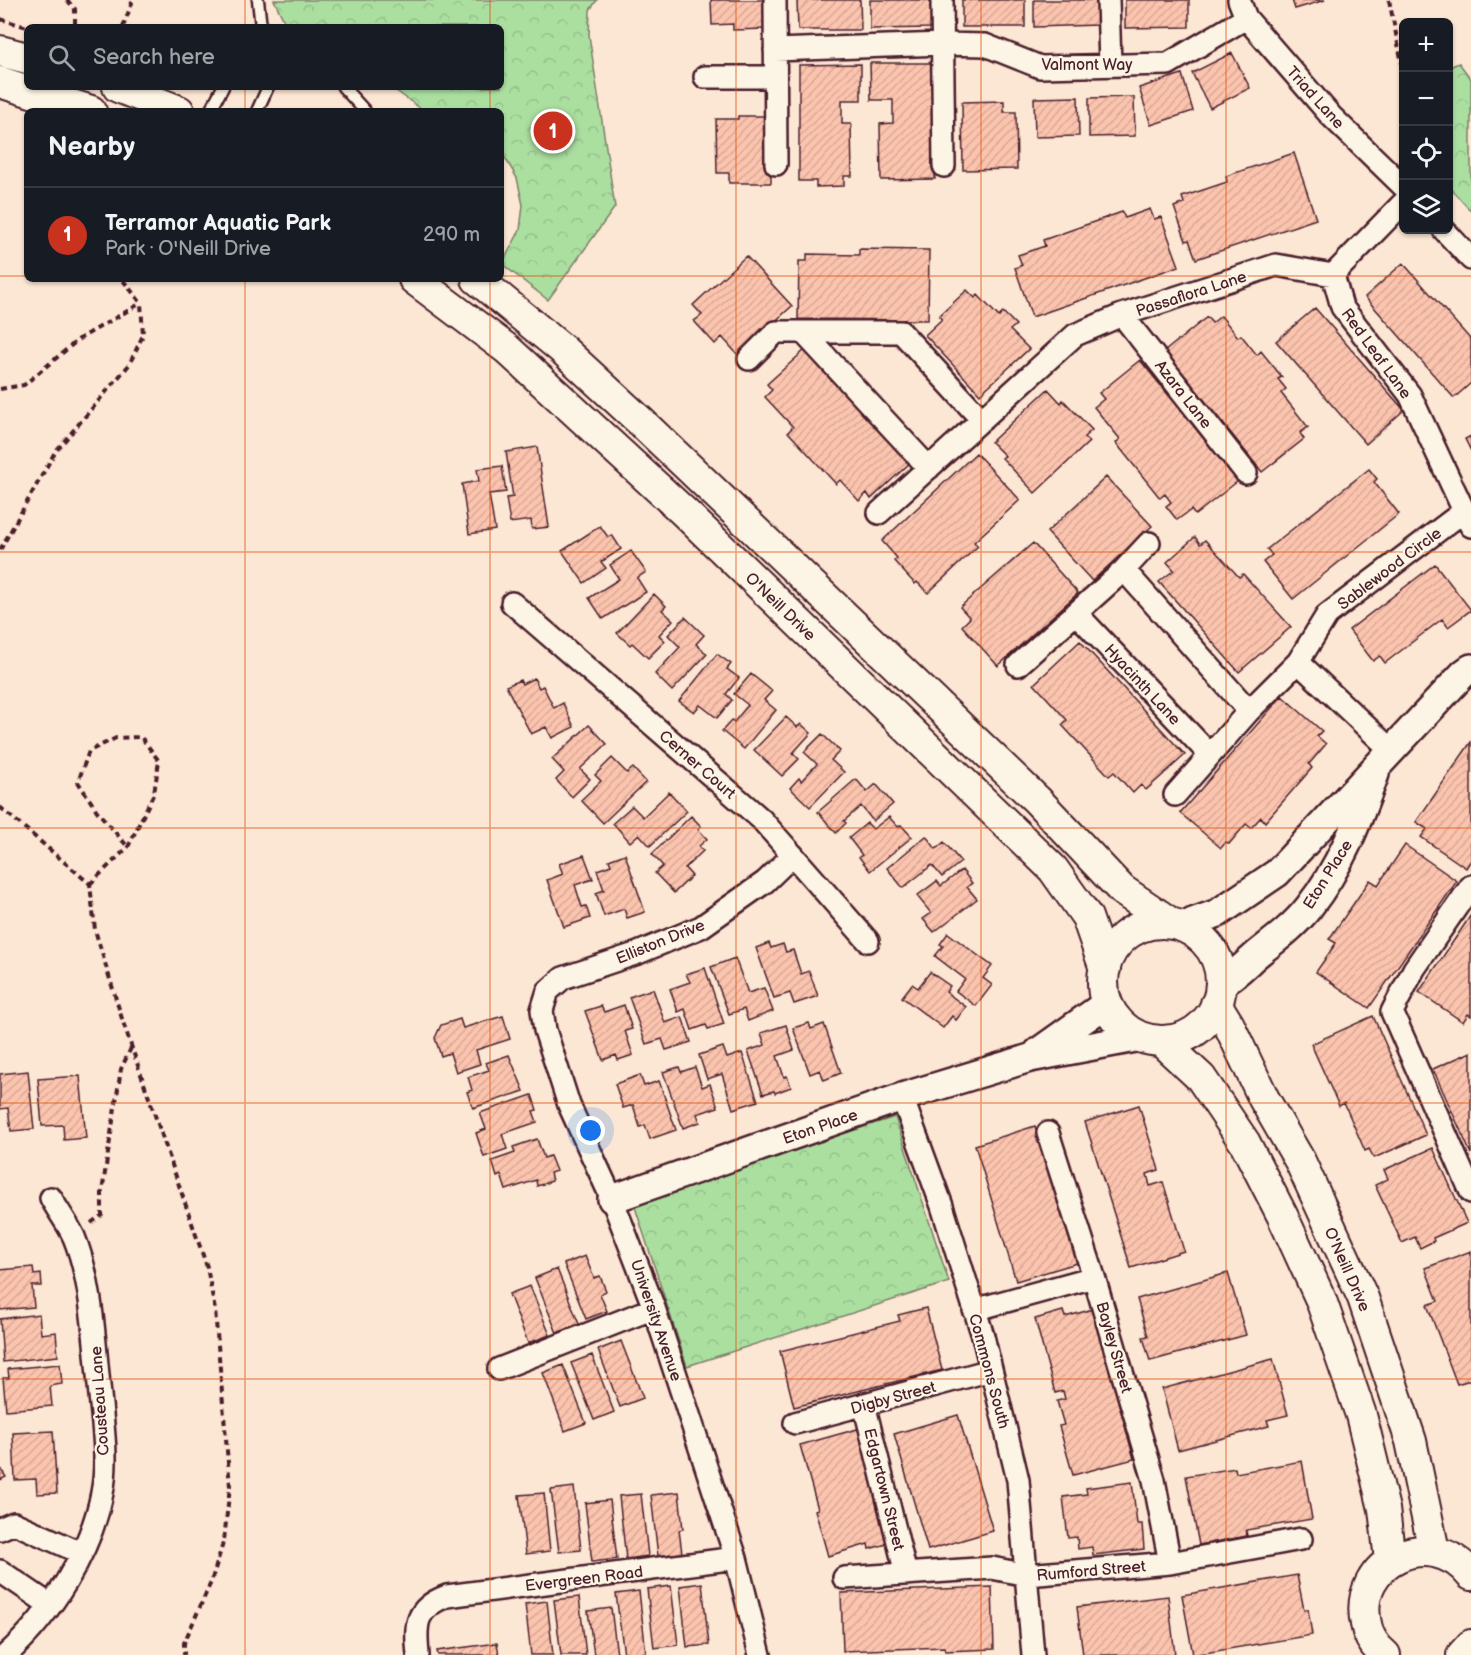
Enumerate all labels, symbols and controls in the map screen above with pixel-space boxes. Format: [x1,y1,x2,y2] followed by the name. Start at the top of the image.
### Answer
[1399,18,1453,234] map controls
[1399,18,1453,72] button: +
[24,24,504,90] search box
[45,41,78,74] icon: search
[93,44,215,71] text: Search here
[1041,56,1133,75] street label: Valmont Way
[1282,63,1348,133] street label: Triad Lane
[1399,72,1453,126] button: −
[534,108,572,154] pin: 1
[1399,126,1453,180] button: locate
[48,132,135,163] text: Nearby
[1399,180,1453,234] button: layers
[105,210,331,237] text: Terramor Aquatic Park
[63,223,72,247] text: 1
[423,223,480,247] text: 290 m
[105,237,271,261] text: Park · O'Neill Drive
[1134,267,1250,321] street label: Passaflora Lane
[1337,305,1415,403] street label: Red Leaf Lane
[1150,357,1216,433] street label: Azara Lane
[1334,524,1446,614] street label: Sablewood Circle
[741,569,819,646] street label: O'Neill Drive
[1100,641,1184,730] street label: Hyacinth Lane
[655,727,739,804] street label: Cerner Court
[1300,836,1357,913] street label: Eton Place
[614,916,708,969] street label: Elliston Drive
[781,1106,861,1149] street label: Eton Place
[576,1116,605,1145] your location
[1320,1225,1374,1315] street label: O'Neill Drive
[626,1257,685,1384] street label: University Avenue
[1091,1300,1136,1395] street label: Bayley Street
[964,1312,1013,1431] street label: Commons South
[87,1345,114,1456] street label: Cousteau Lane
[849,1378,938,1419] street label: Digby Street
[859,1426,908,1552] street label: Edgartown Street
[1036,1557,1147,1586] street label: Rumford Street
[524,1563,644,1596] street label: Evergreen Road

